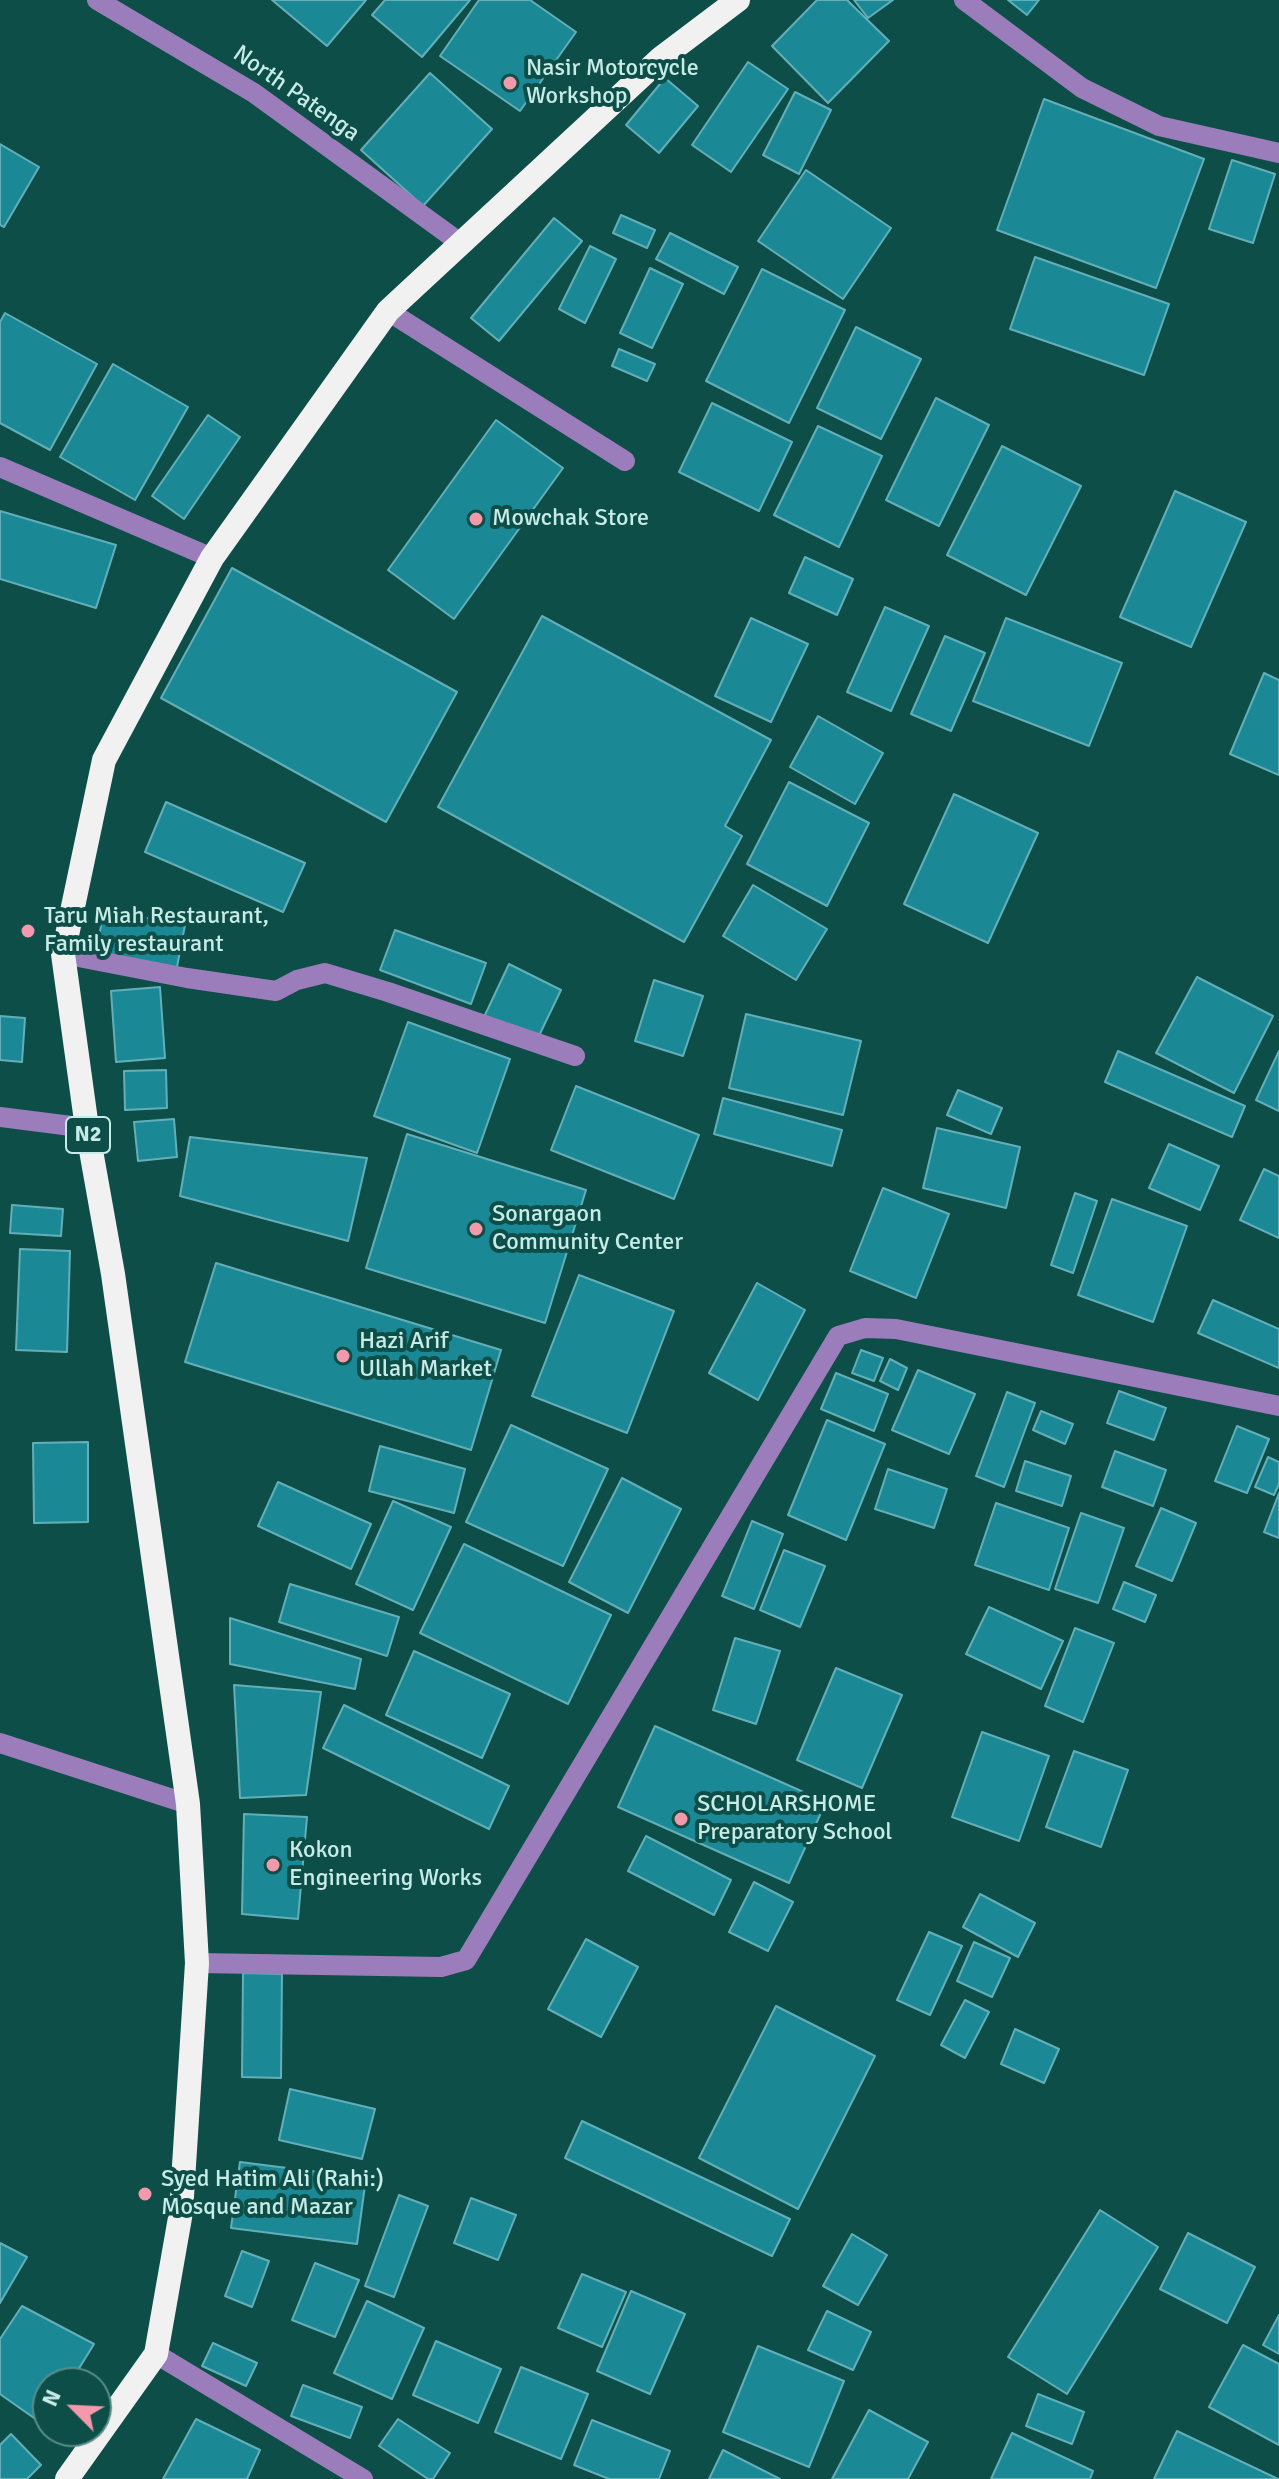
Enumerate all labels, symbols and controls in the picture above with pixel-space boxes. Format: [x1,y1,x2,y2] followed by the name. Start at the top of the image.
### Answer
[227,40,365,148] street label: North Patenga
[526,55,699,111] place label: Nasir Motorcycle Workshop
[501,74,519,92] marker: Nasir Motorcycle Workshop
[492,505,649,533] place label: Mowchak Store
[467,510,485,528] marker: Mowchak Store
[44,903,269,959] place label: Taru Miah Restaurant, Family restaurant
[19,922,37,940] marker: Taru Miah Restaurant, Family restaurant
[66,1117,110,1153] road number: N2
[492,1201,683,1257] place label: Sonargaon Community Center
[467,1220,485,1238] marker: Sonargaon Community Center
[359,1328,492,1384] place label: Hazi Arif Ullah Market
[334,1347,352,1365] marker: Hazi Arif Ullah Market
[697,1791,892,1847] place label: SCHOLARSHOME Preparatory School
[672,1810,690,1828] marker: SCHOLARSHOME Preparatory School
[289,1837,482,1893] place label: Kokon Engineering Works
[264,1856,282,1874] marker: Kokon Engineering Works
[161,2166,384,2222] place label: Syed Hatim Ali (Rahi:) Mosque and Mazar
[136,2185,154,2203] marker: Syed Hatim Ali (Rahi:) Mosque and Mazar
[32,2367,112,2447] north arrow
[36,2385,67,2410] text: N

